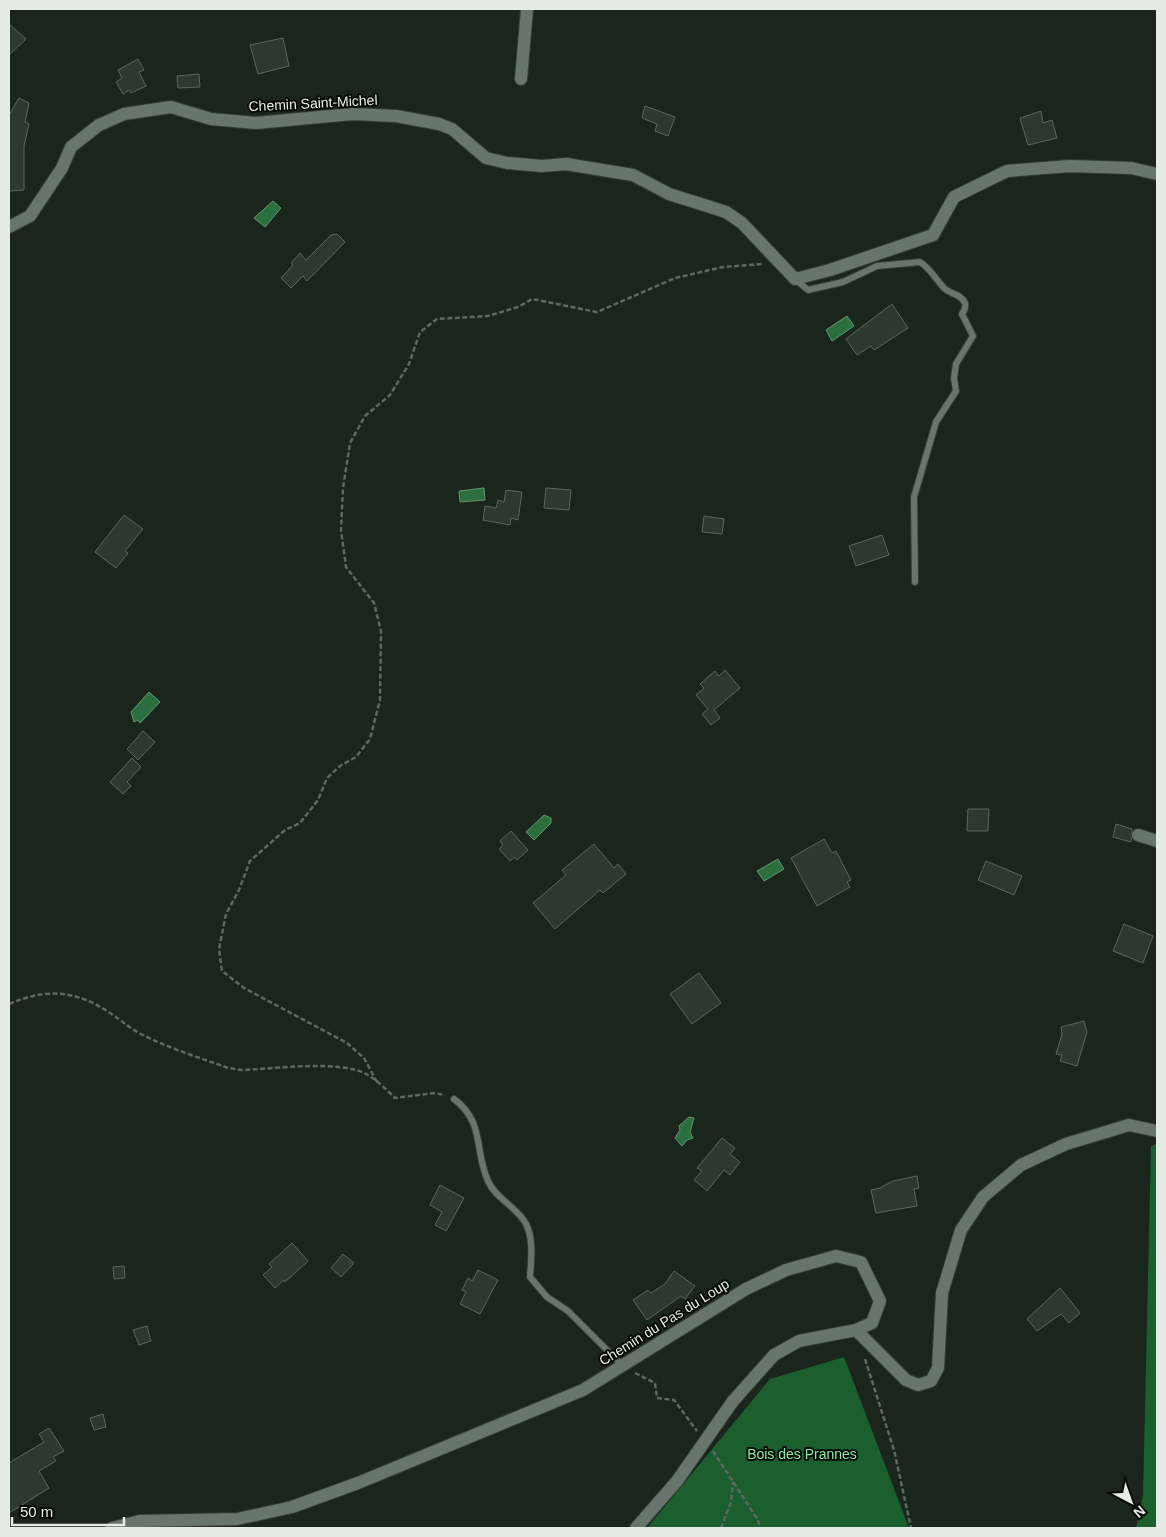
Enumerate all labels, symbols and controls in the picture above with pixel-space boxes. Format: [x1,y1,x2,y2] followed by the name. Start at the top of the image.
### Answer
[248,92,378,114] street label: Chemin Saint-Michel
[596,1275,732,1369] street label: Chemin du Pas du Loup
[747,1446,857,1462] park label: Bois des Prannes
[1106,1477,1156,1527] north arrow
[12,1494,125,1526] scale bar
[1130,1502,1149,1521] text: N
[20,1503,53,1520] text: 50 m

